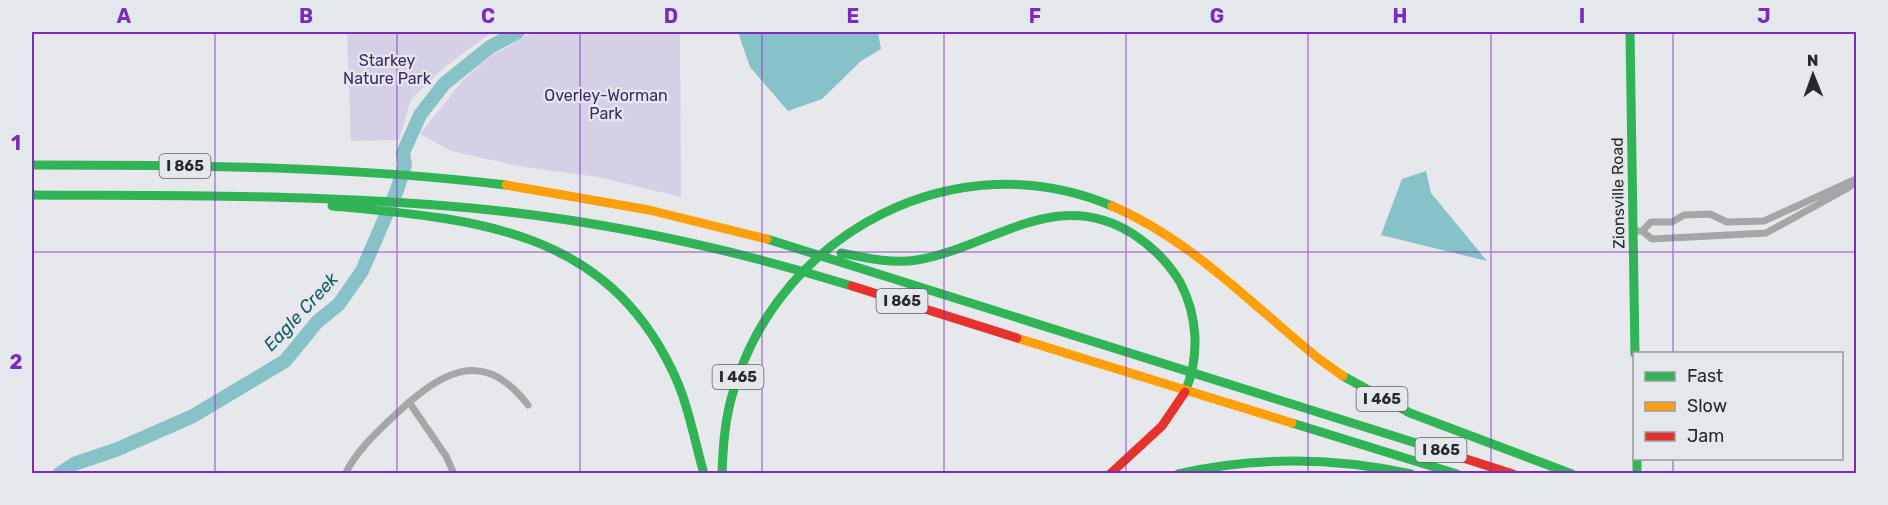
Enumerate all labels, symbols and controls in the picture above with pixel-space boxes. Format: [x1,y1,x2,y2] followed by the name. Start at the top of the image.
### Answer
[117,4,132,28] text: A
[299,4,313,28] text: B
[481,4,495,28] text: C
[664,4,678,28] text: D
[847,4,859,28] text: E
[1029,4,1041,28] text: F
[1210,4,1224,28] text: G
[1393,4,1407,28] text: H
[1579,4,1585,28] text: I
[1757,4,1771,28] text: J
[1783,45,1843,105] north arrow
[343,51,432,88] park label: Starkey Nature Park
[1807,51,1819,70] text: N
[544,86,668,123] park label: Overley-Worman Park
[11,131,21,155] text: 1
[1608,137,1628,249] street label: Zionsville Road
[160,154,210,178] road number: I 865
[259,268,343,356] water label: Eagle Creek
[876,289,928,313] road number: I 865
[10,350,23,374] text: 2
[1633,352,1843,460] legend
[712,365,764,389] road number: I 465
[1687,365,1723,387] text: Fast
[1356,387,1408,411] road number: I 465
[1687,395,1727,417] text: Slow
[1687,425,1724,447] text: Jam
[1416,438,1466,462] road number: I 865

